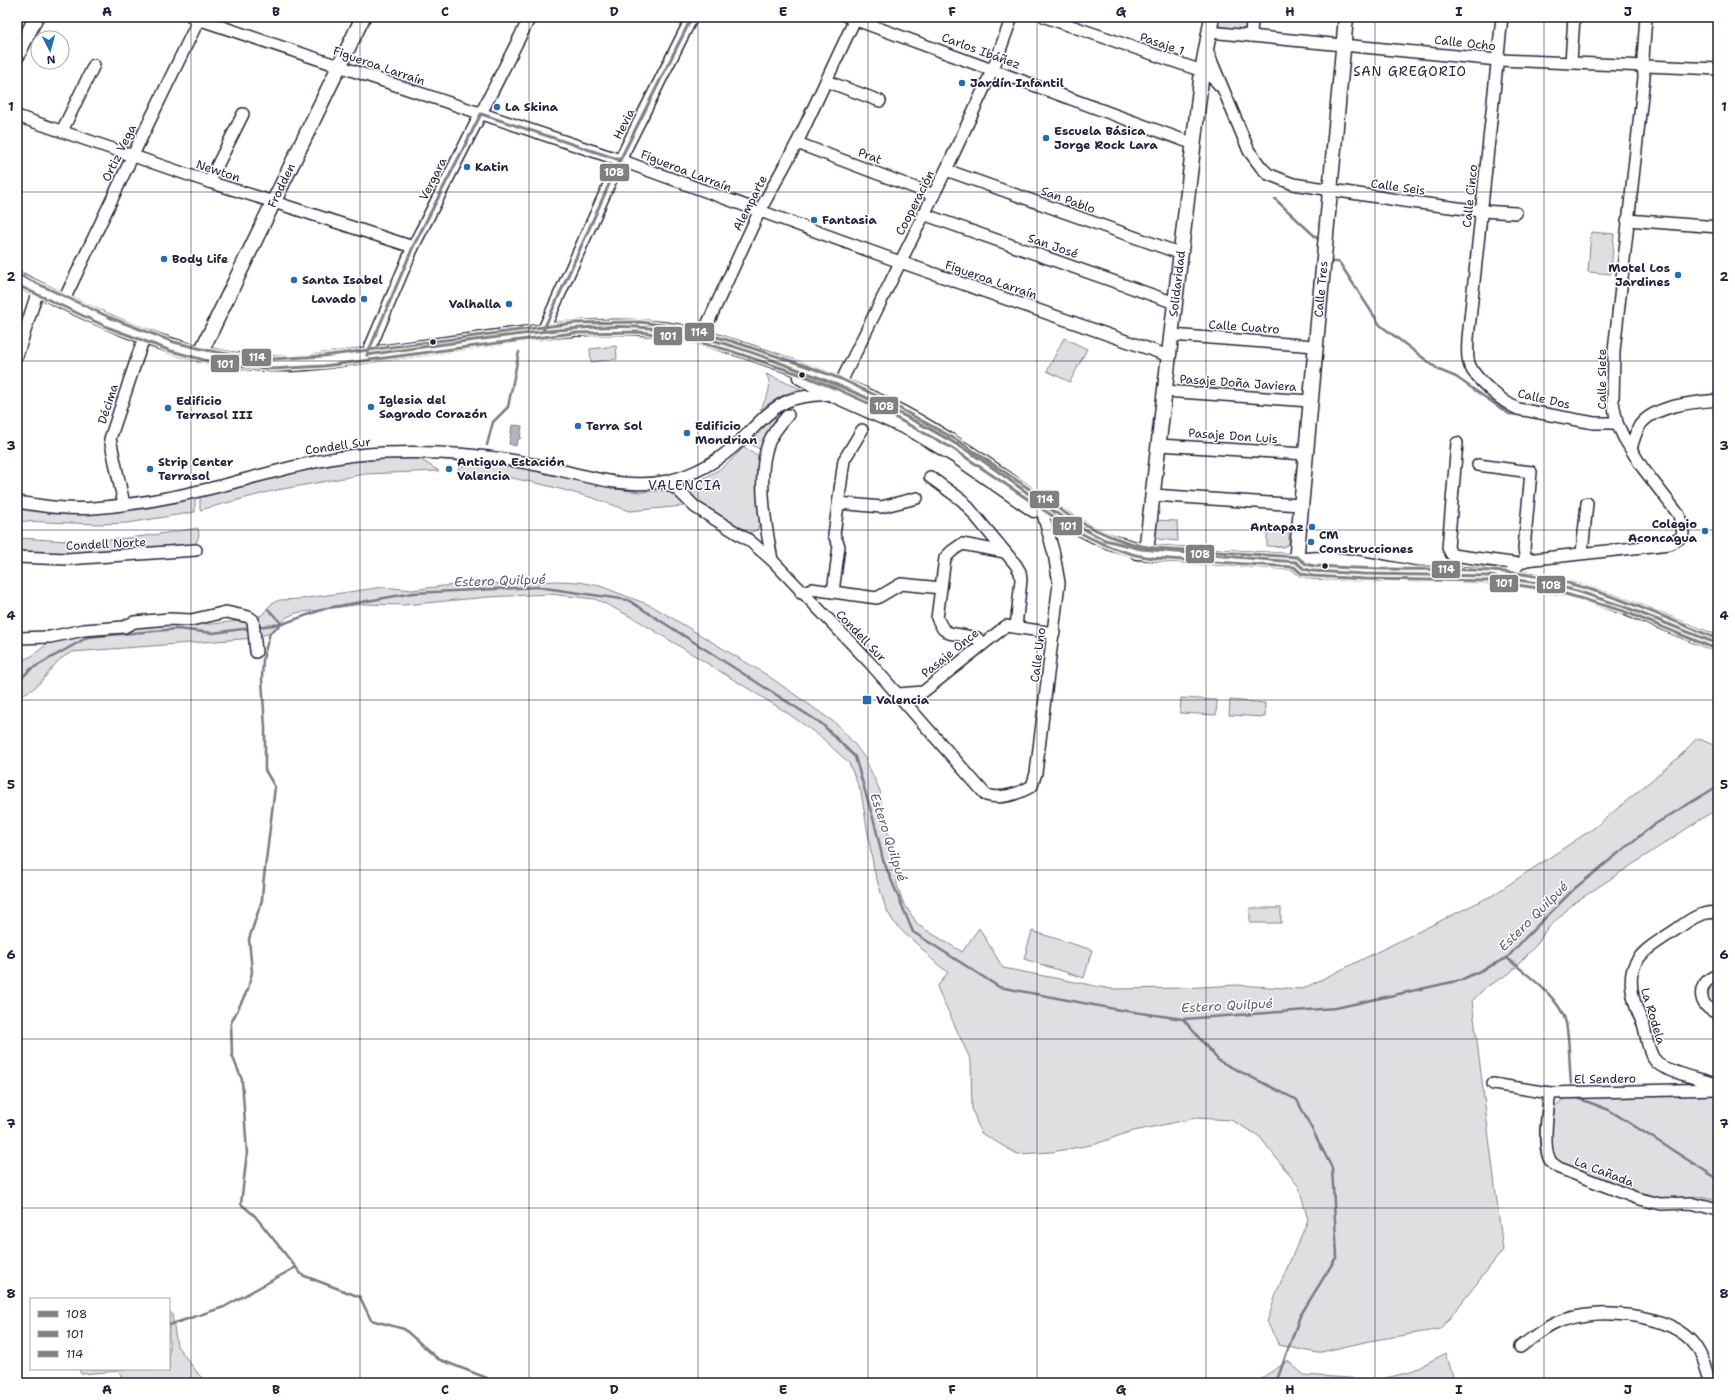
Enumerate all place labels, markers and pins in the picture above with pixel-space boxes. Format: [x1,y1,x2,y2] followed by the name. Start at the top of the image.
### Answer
[970,75,1064,91] place label: Jardín Infantil
[957,78,967,88] marker: Jardín Infantil
[505,99,559,115] place label: La Skina
[492,102,502,112] marker: La Skina
[1054,123,1158,153] place label: Escuela Básica Jorge Rock Lara
[1041,133,1051,143] marker: Escuela Básica Jorge Rock Lara
[475,159,509,175] place label: Katin
[462,162,472,172] marker: Katin
[822,212,878,228] place label: Fantasia
[809,215,819,225] marker: Fantasia
[172,251,228,267] place label: Body Life
[159,254,169,264] marker: Body Life
[1608,260,1670,290] place label: Motel Los Jardines
[1673,270,1683,280] marker: Motel Los Jardines
[302,272,383,288] place label: Santa Isabel
[289,275,299,285] marker: Santa Isabel
[311,291,356,307] place label: Lavado
[359,294,369,304] marker: Lavado
[449,296,502,312] place label: Valhalla
[504,299,514,309] marker: Valhalla
[428,337,438,347] unlabelled marker
[797,370,807,380] unlabelled marker
[379,392,487,422] place label: Iglesia del Sagrado Corazón
[176,393,253,423] place label: Edificio Terrasol III
[366,402,376,412] marker: Iglesia del Sagrado Corazón
[163,403,173,413] marker: Edificio Terrasol III
[586,418,642,434] place label: Terra Sol
[695,418,757,448] place label: Edificio Mondrian
[573,421,583,431] marker: Terra Sol
[682,428,692,438] marker: Edificio Mondrian
[158,454,234,484] place label: Strip Center Terrasol
[457,454,565,484] place label: Antigua Estación Valencia
[145,464,155,474] marker: Strip Center Terrasol
[444,464,454,474] marker: Antigua Estación Valencia
[1628,516,1698,546] place label: Colegio Aconcagua
[1250,519,1304,535] place label: Antapaz
[1307,522,1317,532] marker: Antapaz
[1700,526,1710,536] marker: Colegio Aconcagua
[1319,527,1413,557] place label: CM Construcciones
[1306,537,1316,547] marker: CM Construcciones
[1320,561,1330,571] unlabelled marker
[876,692,930,708] place label: Valencia
[861,694,873,706] marker: Valencia

